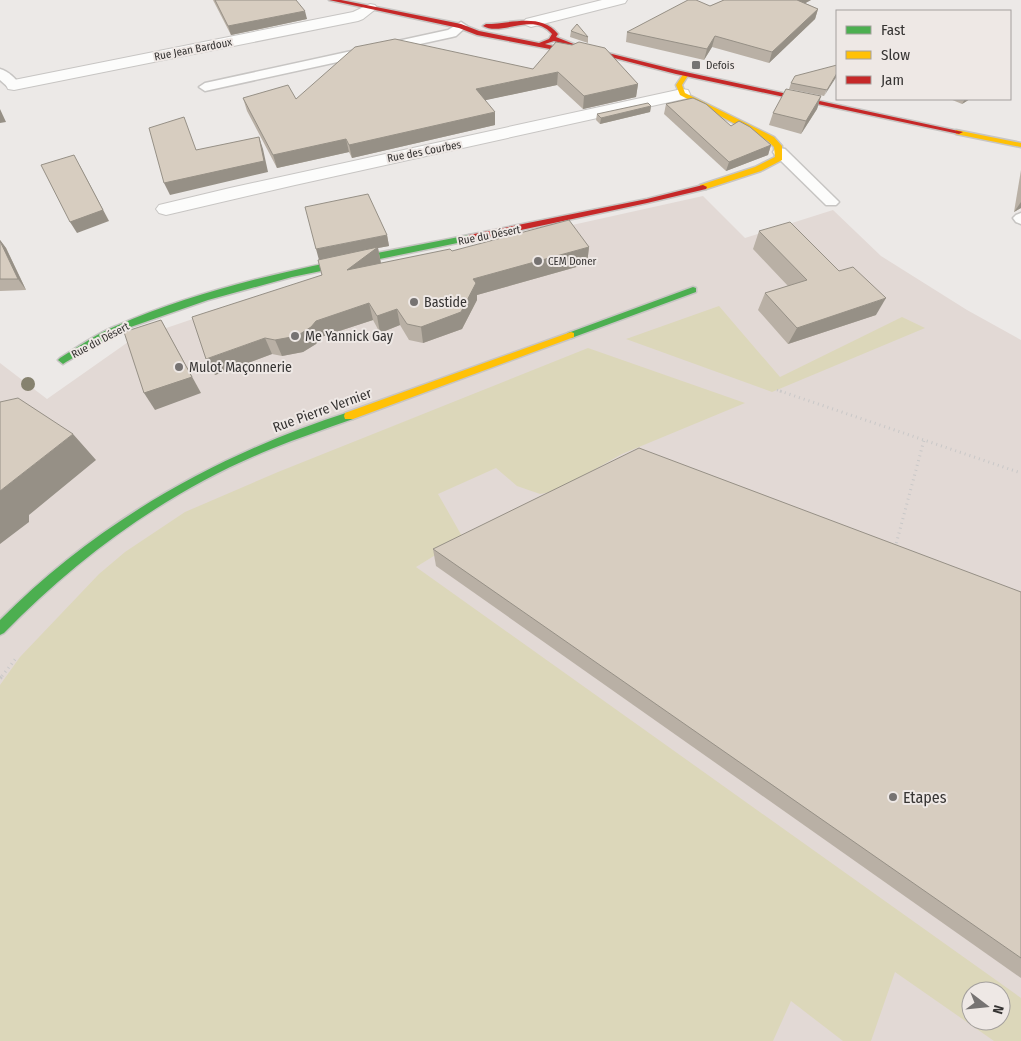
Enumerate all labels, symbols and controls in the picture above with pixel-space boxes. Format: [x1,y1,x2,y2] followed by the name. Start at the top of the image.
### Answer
[836,10,1011,100] legend
[881,21,905,39] text: Fast
[153,36,233,63] street label: Rue Jean Bardoux
[881,46,910,64] text: Slow
[690,59,702,71] marker: Defois
[706,59,735,72] place label: Defois
[881,71,904,89] text: Jam
[386,138,462,165] street label: Rue des Courbes
[457,223,522,248] street label: Rue du Désert
[532,255,544,267] marker: CEM Doner
[548,255,597,268] place label: CEM Doner
[424,294,467,311] place label: Bastide
[408,296,420,308] marker: Bastide
[69,320,132,361] street label: Rue du Désert
[305,328,394,345] place label: Me Yannick Gay
[289,330,301,342] marker: Me Yannick Gay
[189,359,292,376] place label: Mulot Maçonnerie
[173,361,185,373] marker: Mulot Maçonnerie
[270,385,374,436] street label: Rue Pierre Vernier
[903,788,947,807] place label: Etapes
[887,791,899,803] marker: Etapes
[961,981,1011,1031] north arrow
[989,1003,1007,1016] text: N

